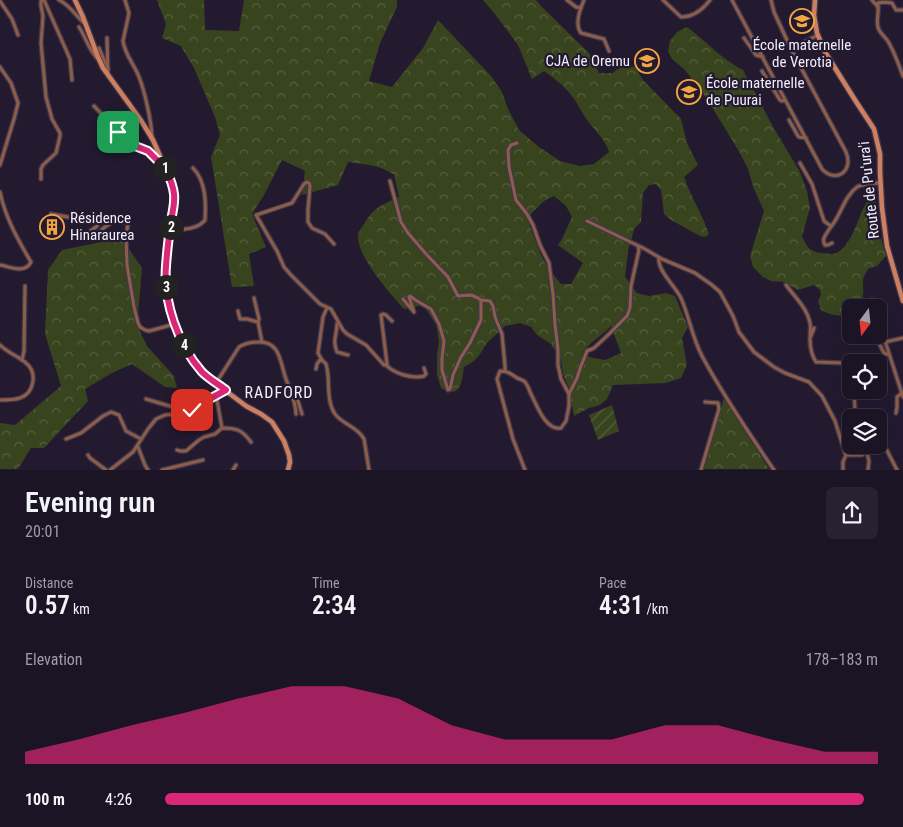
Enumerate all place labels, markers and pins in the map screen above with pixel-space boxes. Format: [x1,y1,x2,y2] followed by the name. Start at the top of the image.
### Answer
[789,8,815,34] school or university icon: École maternelle de Verotia
[753,36,851,71] place label: École maternelle de Verotia
[634,48,660,74] school or university icon: CJA de Oremu
[545,52,630,70] place label: CJA de Oremu
[706,74,804,109] place label: École maternelle de Puurai
[676,79,702,105] school or university icon: École maternelle de Puurai
[97,111,139,153] pin
[152,156,178,180] pin: 1
[70,209,135,244] place label: Résidence Hinaraurea
[39,214,65,240] building icon: Résidence Hinaraurea
[158,214,184,240] pin: 2
[154,274,178,300] pin: 3
[172,332,196,358] pin: 4
[171,389,213,431] pin

